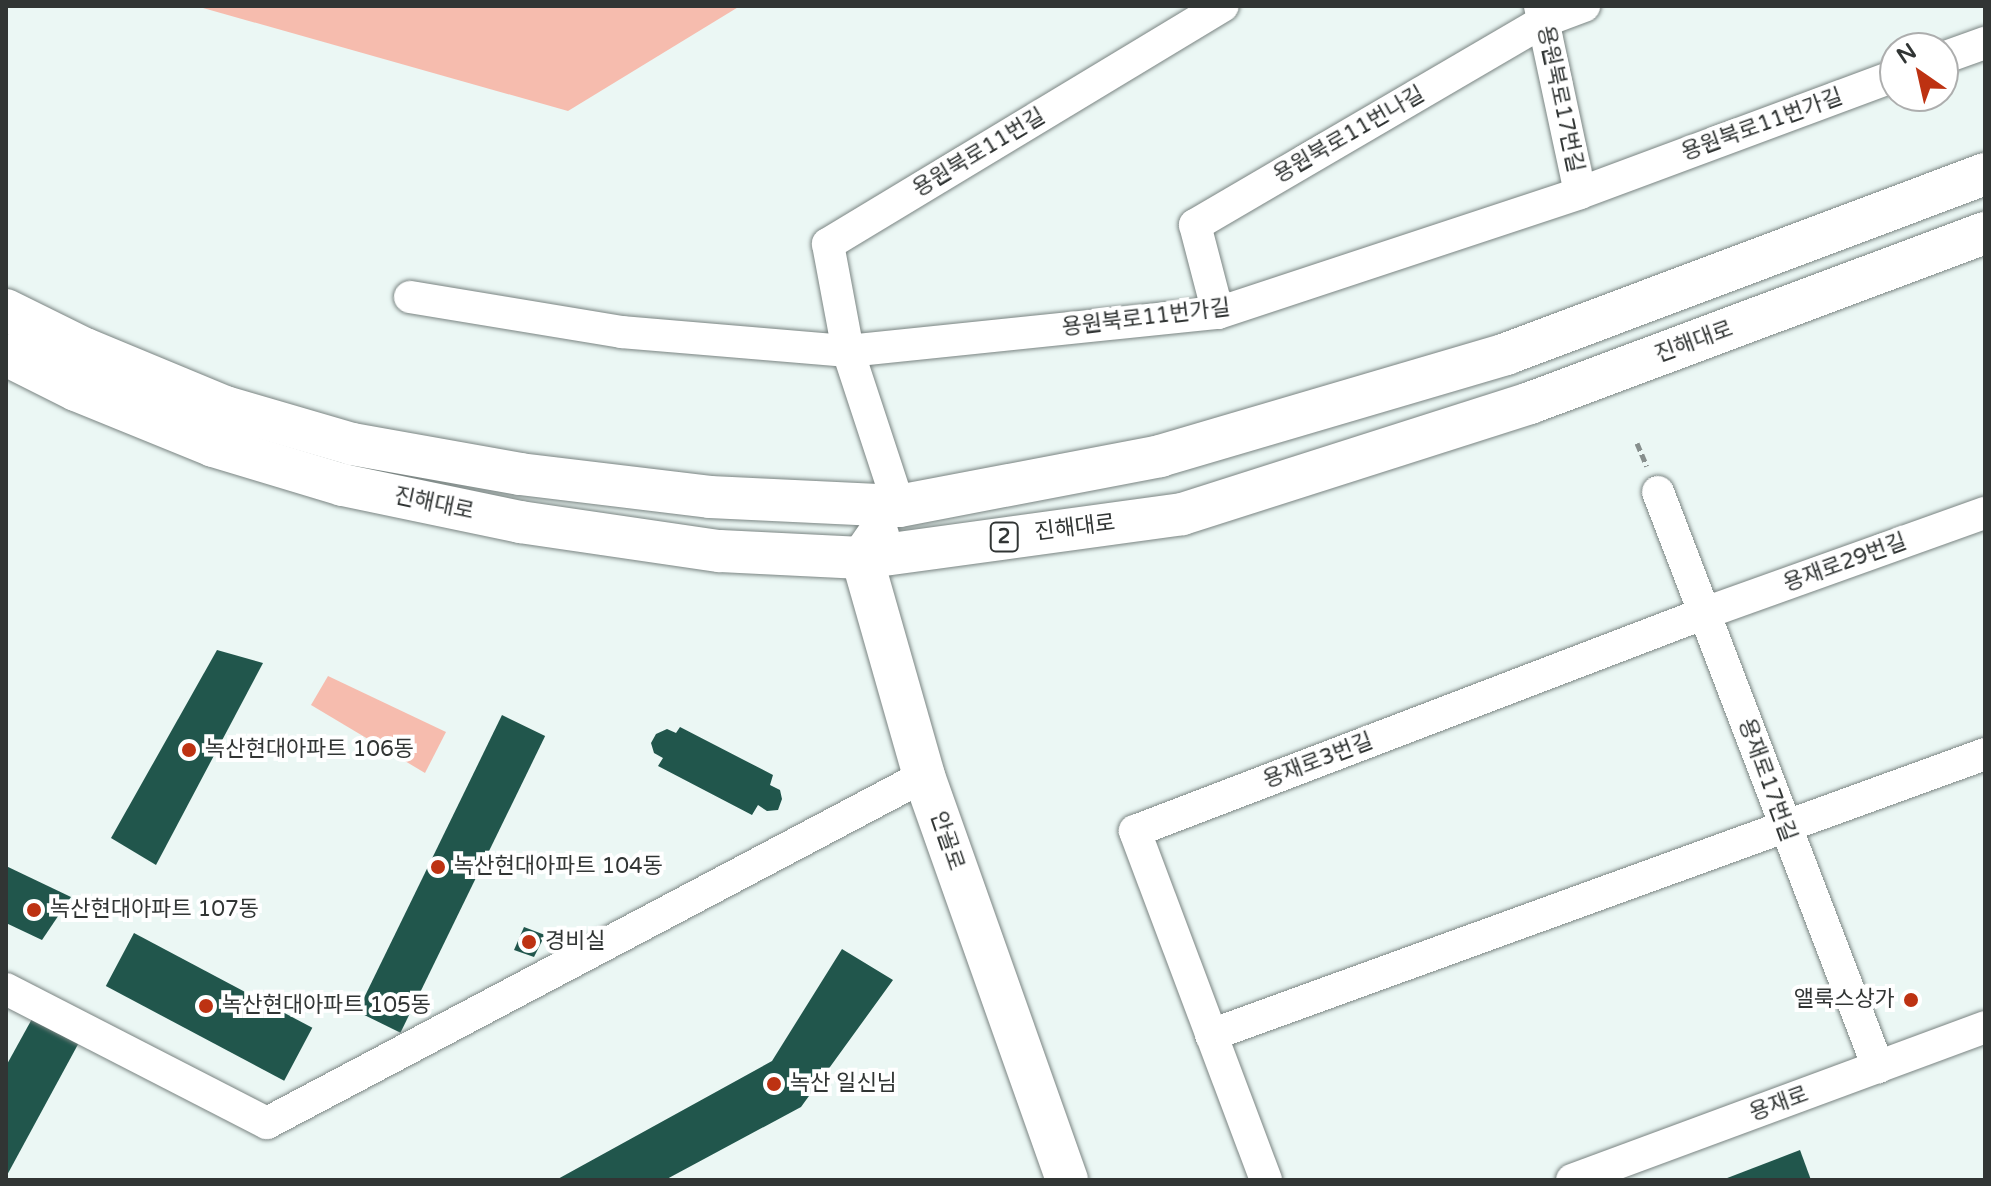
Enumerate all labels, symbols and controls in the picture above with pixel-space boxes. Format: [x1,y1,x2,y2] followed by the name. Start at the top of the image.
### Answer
[1532,23,1588,175] street label: 용원북로17번길
[1879,32,1959,112] north arrow
[1892,38,1921,69] text: N
[1269,81,1429,189] street label: 용원북로11번나길
[1678,84,1846,166] street label: 용원북로11번가길
[908,103,1050,203] street label: 용원북로11번길
[1060,295,1232,341] street label: 용원북로11번가길
[1651,316,1737,368] street label: 진해대로
[392,483,476,525] street label: 진해대로
[1033,510,1117,546] street label: 진해대로
[988,521,1020,553] road number: 2
[1780,529,1910,597] street label: 용재로29번길
[1733,715,1801,845] street label: 용재로17번길
[1260,728,1376,794] street label: 용재로3번길
[205,737,414,763] place label: 녹산현대아파트 106동
[180,741,198,759] marker: 녹산현대아파트 106동
[925,808,969,874] street label: 안골로
[454,854,663,880] place label: 녹산현대아파트 104동
[429,858,447,876] marker: 녹산현대아파트 104동
[50,897,259,923] place label: 녹산현대아파트 107동
[25,901,43,919] marker: 녹산현대아파트 107동
[545,929,606,955] place label: 경비실
[520,933,538,951] marker: 경비실
[1794,987,1895,1013] place label: 앨룩스상가
[1902,991,1920,1009] marker: 앨룩스상가
[222,993,431,1019] place label: 녹산현대아파트 105동
[197,997,215,1015] marker: 녹산현대아파트 105동
[790,1071,897,1097] place label: 녹산 일신님
[765,1075,783,1093] marker: 녹산 일신님
[1746,1081,1812,1127] street label: 용재로

